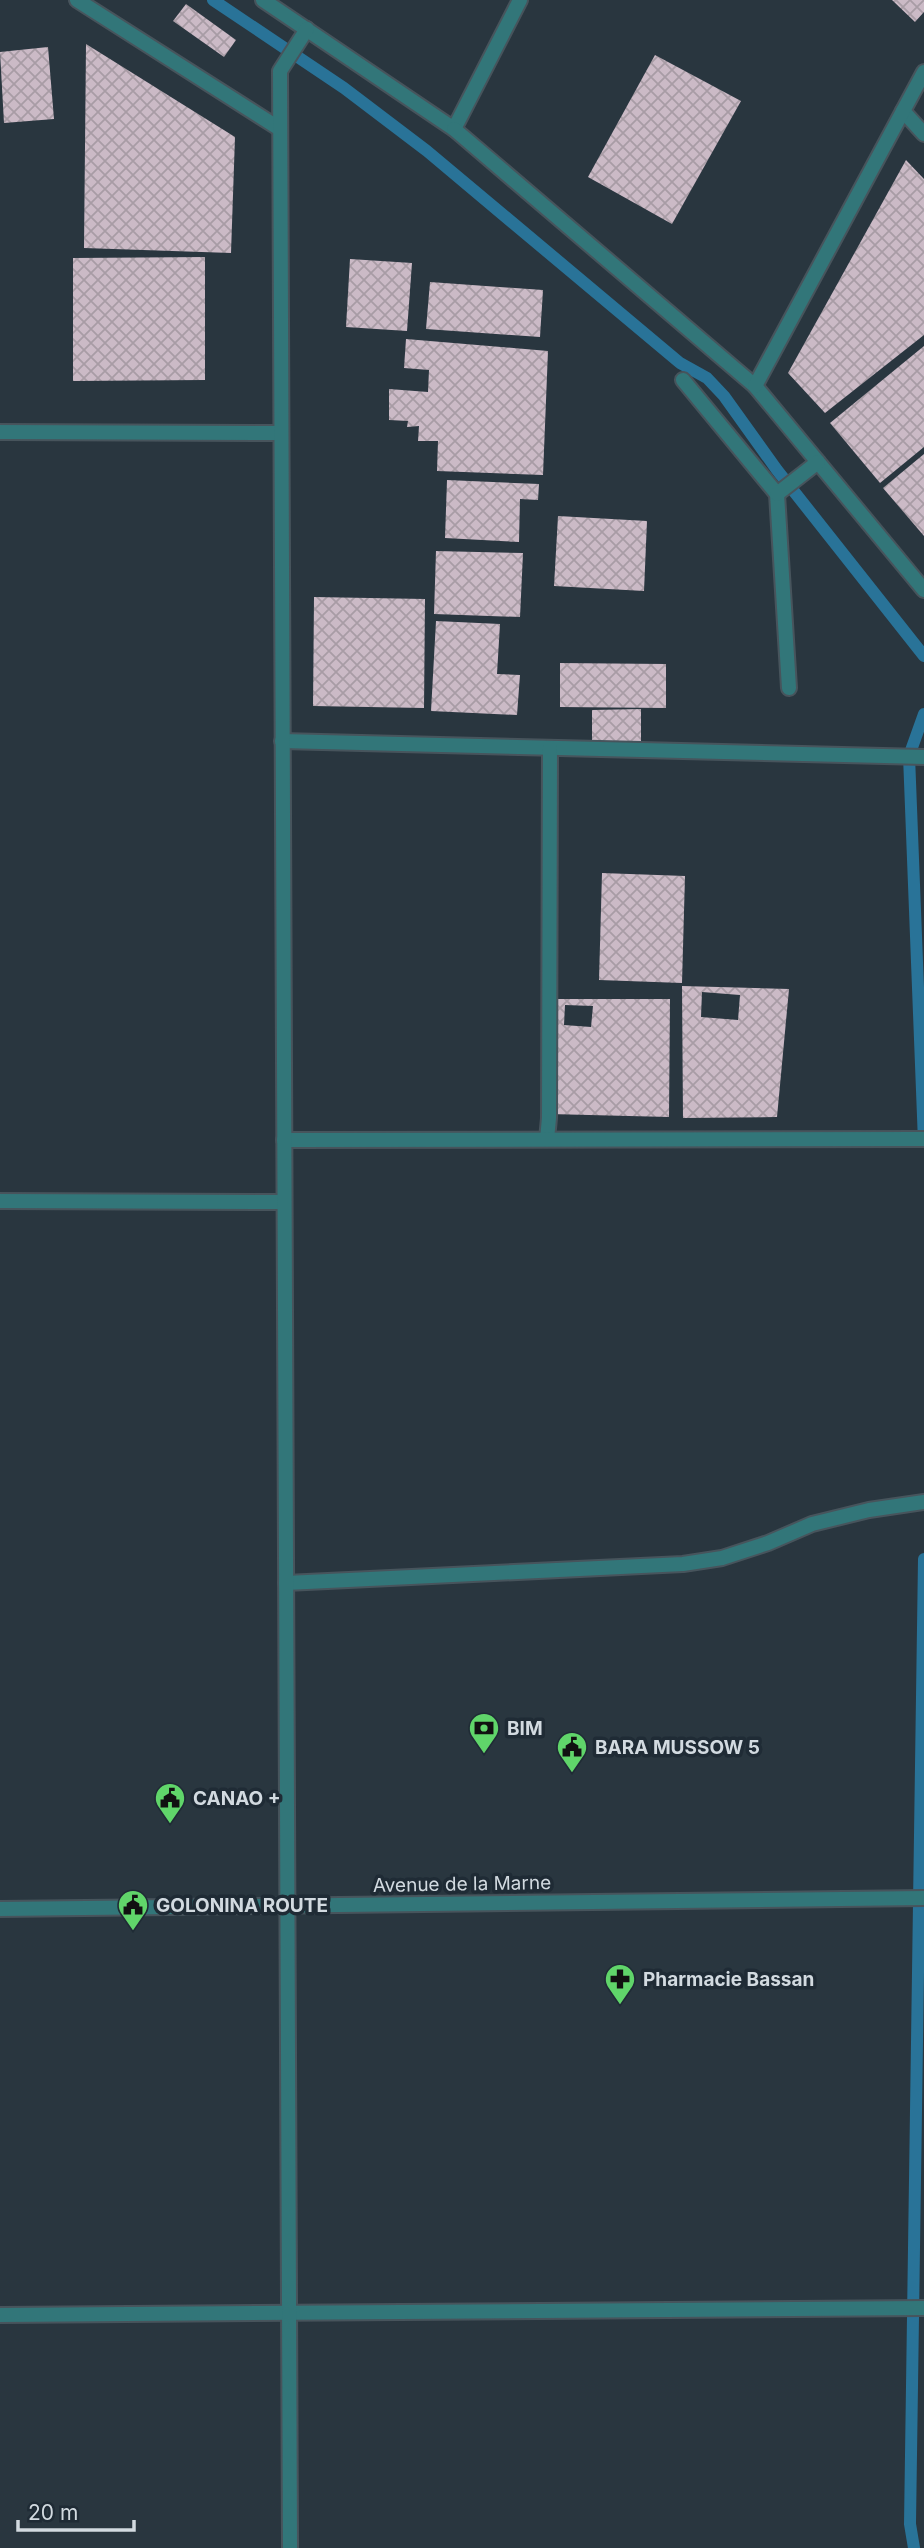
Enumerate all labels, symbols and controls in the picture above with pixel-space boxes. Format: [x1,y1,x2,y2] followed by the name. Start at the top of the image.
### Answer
[467,1711,501,1755] bank icon: BIM
[507,1717,543,1740] place label: BIM
[555,1730,589,1774] public building icon: BARA MUSSOW 5
[595,1736,760,1759] place label: BARA MUSSOW 5
[153,1781,187,1825] public building icon: CANAO +
[193,1787,281,1810] place label: CANAO +
[373,1871,551,1897] street label: Avenue de la Marne
[116,1888,150,1932] public building icon: GOLONINA ROUTE
[156,1894,328,1917] place label: GOLONINA ROUTE
[603,1962,637,2006] pharmacy icon: Pharmacie Bassan
[643,1968,814,1991] place label: Pharmacie Bassan
[18,2488,133,2532] scale bar
[28,2500,78,2525] text: 20 m

